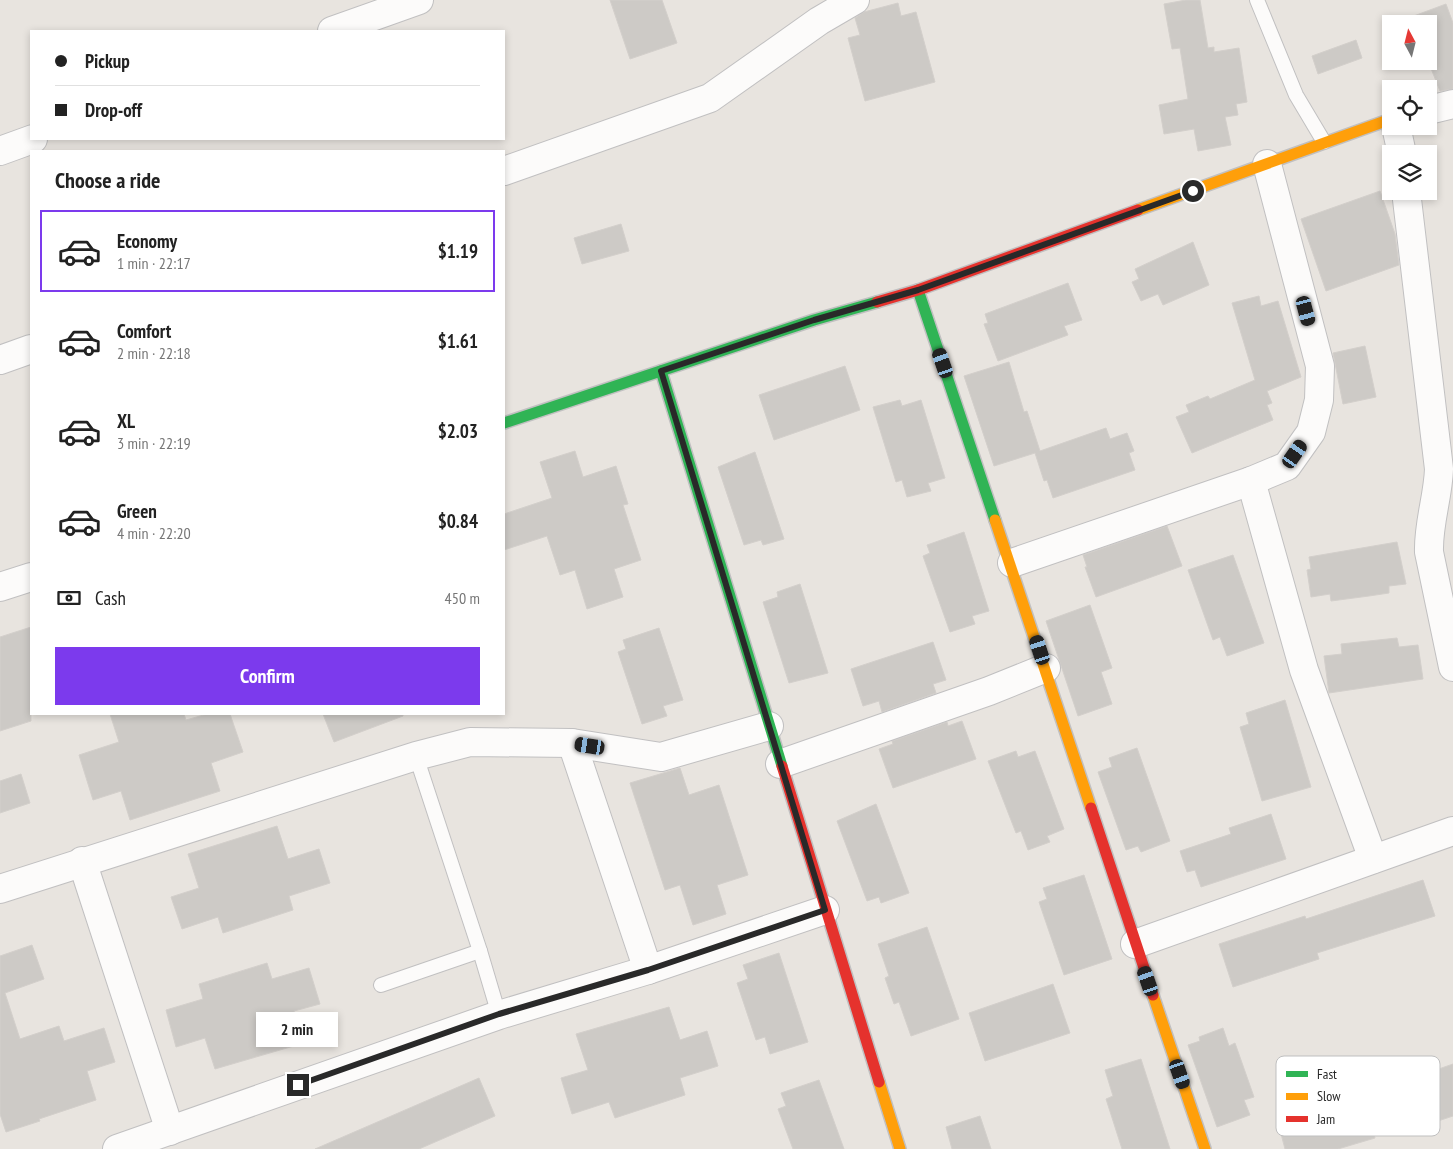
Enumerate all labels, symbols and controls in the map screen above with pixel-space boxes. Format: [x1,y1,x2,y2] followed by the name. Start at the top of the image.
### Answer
[1382,15,1438,70] north arrow
[1382,15,1437,200] map controls
[85,49,130,73] text: Pickup
[1382,80,1437,135] button: locate
[85,98,142,122] text: Drop-off
[1382,145,1437,200] button: layers
[55,166,160,194] text: Choose a ride
[1182,180,1204,202] route start
[57,229,102,274] icon: car
[117,229,177,253] text: Economy
[438,239,478,263] text: $1.19
[117,253,191,273] text: 1 min · 22:17
[1294,295,1317,327] car
[57,319,102,364] icon: car
[117,319,171,343] text: Comfort
[438,329,478,353] text: $1.61
[117,343,191,363] text: 2 min · 22:18
[931,346,954,380] car
[57,409,102,454] icon: car
[117,409,135,433] text: XL
[438,419,478,443] text: $2.03
[117,433,191,453] text: 3 min · 22:19
[1280,437,1309,471] car
[57,499,102,544] icon: car
[117,499,157,523] text: Green
[438,509,478,533] text: $0.84
[117,523,191,543] text: 4 min · 22:20
[55,584,83,612] icon: cash
[95,586,126,610] text: Cash
[445,588,480,608] text: 450 m
[1028,633,1051,667] car
[55,647,480,705] button: Confirm
[574,736,605,756] car
[1136,964,1159,998] car
[257,1012,339,1048] callout: 2 min
[281,1019,313,1039] text: 2 min
[1276,1056,1440,1136] legend
[1168,1057,1191,1091] car
[1317,1065,1337,1083] text: Fast
[287,1074,309,1096] route end
[1317,1087,1341,1105] text: Slow
[1316,1110,1335,1128] text: Jam

